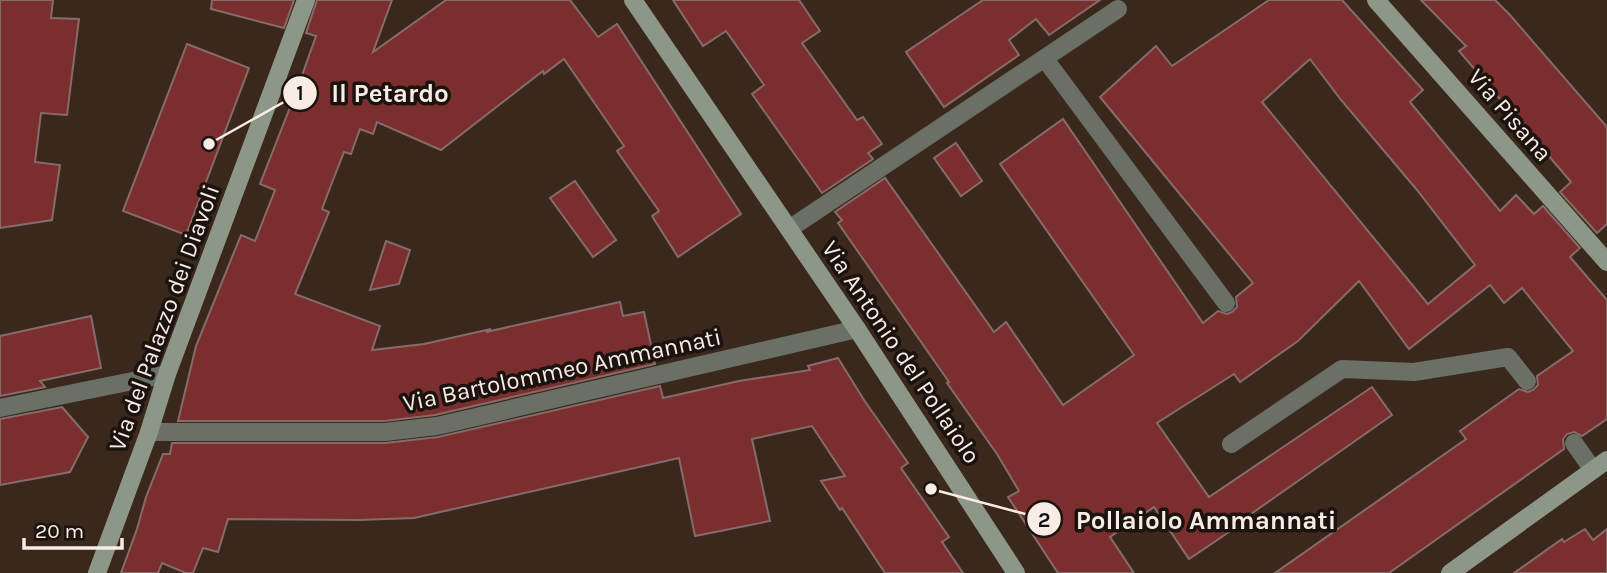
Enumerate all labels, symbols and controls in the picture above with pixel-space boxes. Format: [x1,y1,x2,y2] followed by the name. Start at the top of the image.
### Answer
[1462,63,1558,167] street label: Via Pisana
[282,70,463,117] callout: Il Petardo
[331,78,449,109] text: Il Petardo
[296,81,304,105] text: 1
[103,181,225,455] street label: Via del Palazzo dei Diavoli
[816,235,986,469] street label: Via Antonio del Pollaiolo
[400,323,724,417] street label: Via Bartolommeo Ammannati
[1027,496,1350,543] callout: Pollaiolo Ammannati
[1076,505,1336,536] text: Pollaiolo Ammannati
[24,506,122,550] scale bar
[1038,508,1050,532] text: 2
[35,519,84,543] text: 20 m

